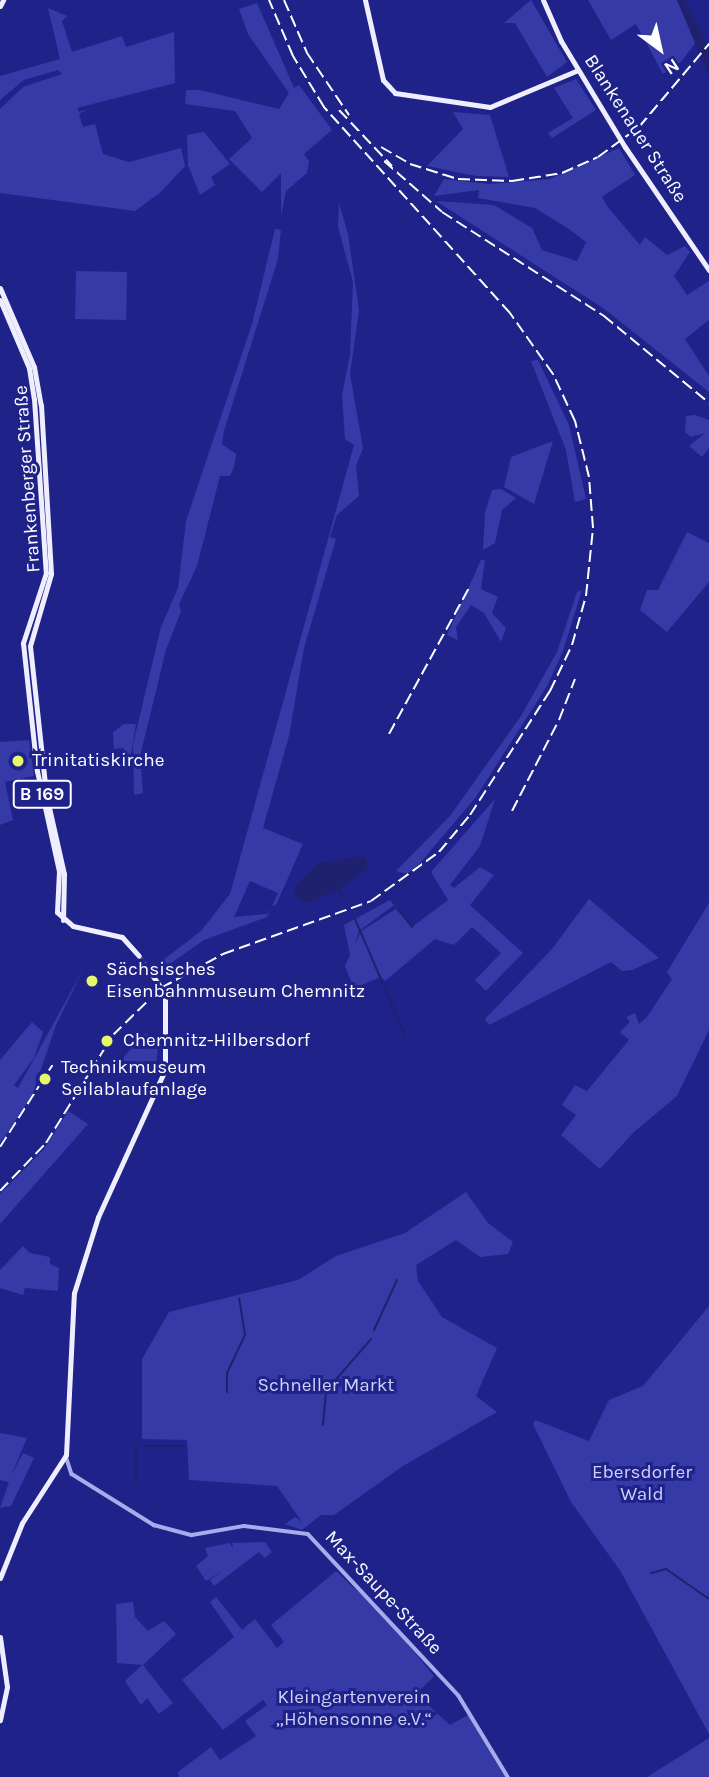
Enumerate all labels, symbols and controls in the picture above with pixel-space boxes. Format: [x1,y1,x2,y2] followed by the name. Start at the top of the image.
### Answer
[625,14,695,84] north arrow
[579,51,691,207] street label: Blankenauer Straße
[660,54,683,80] text: N
[10,385,46,573] street label: Frankenberger Straße
[32,750,164,772] place label: Trinitatiskirche
[10,753,26,769] marker: Trinitatiskirche
[12,780,72,808] road number: B 169
[106,959,365,1003] place label: Sächsisches Eisenbahnmuseum Chemnitz
[84,973,100,989] marker: Sächsisches Eisenbahnmuseum Chemnitz
[123,1030,310,1052] place label: Chemnitz-Hilbersdorf
[97,1031,117,1051] marker: Chemnitz-Hilbersdorf
[61,1057,207,1101] place label: Technikmuseum Seilablaufanlage
[35,1069,55,1089] marker: Technikmuseum Seilablaufanlage
[257,1375,395,1397] park label: Schneller Markt
[592,1462,692,1506] park label: Ebersdorfer Wald
[320,1526,446,1660] street label: Max-Saupe-Straße
[276,1687,432,1731] park label: Kleingartenverein „Höhensonne e.V.“

